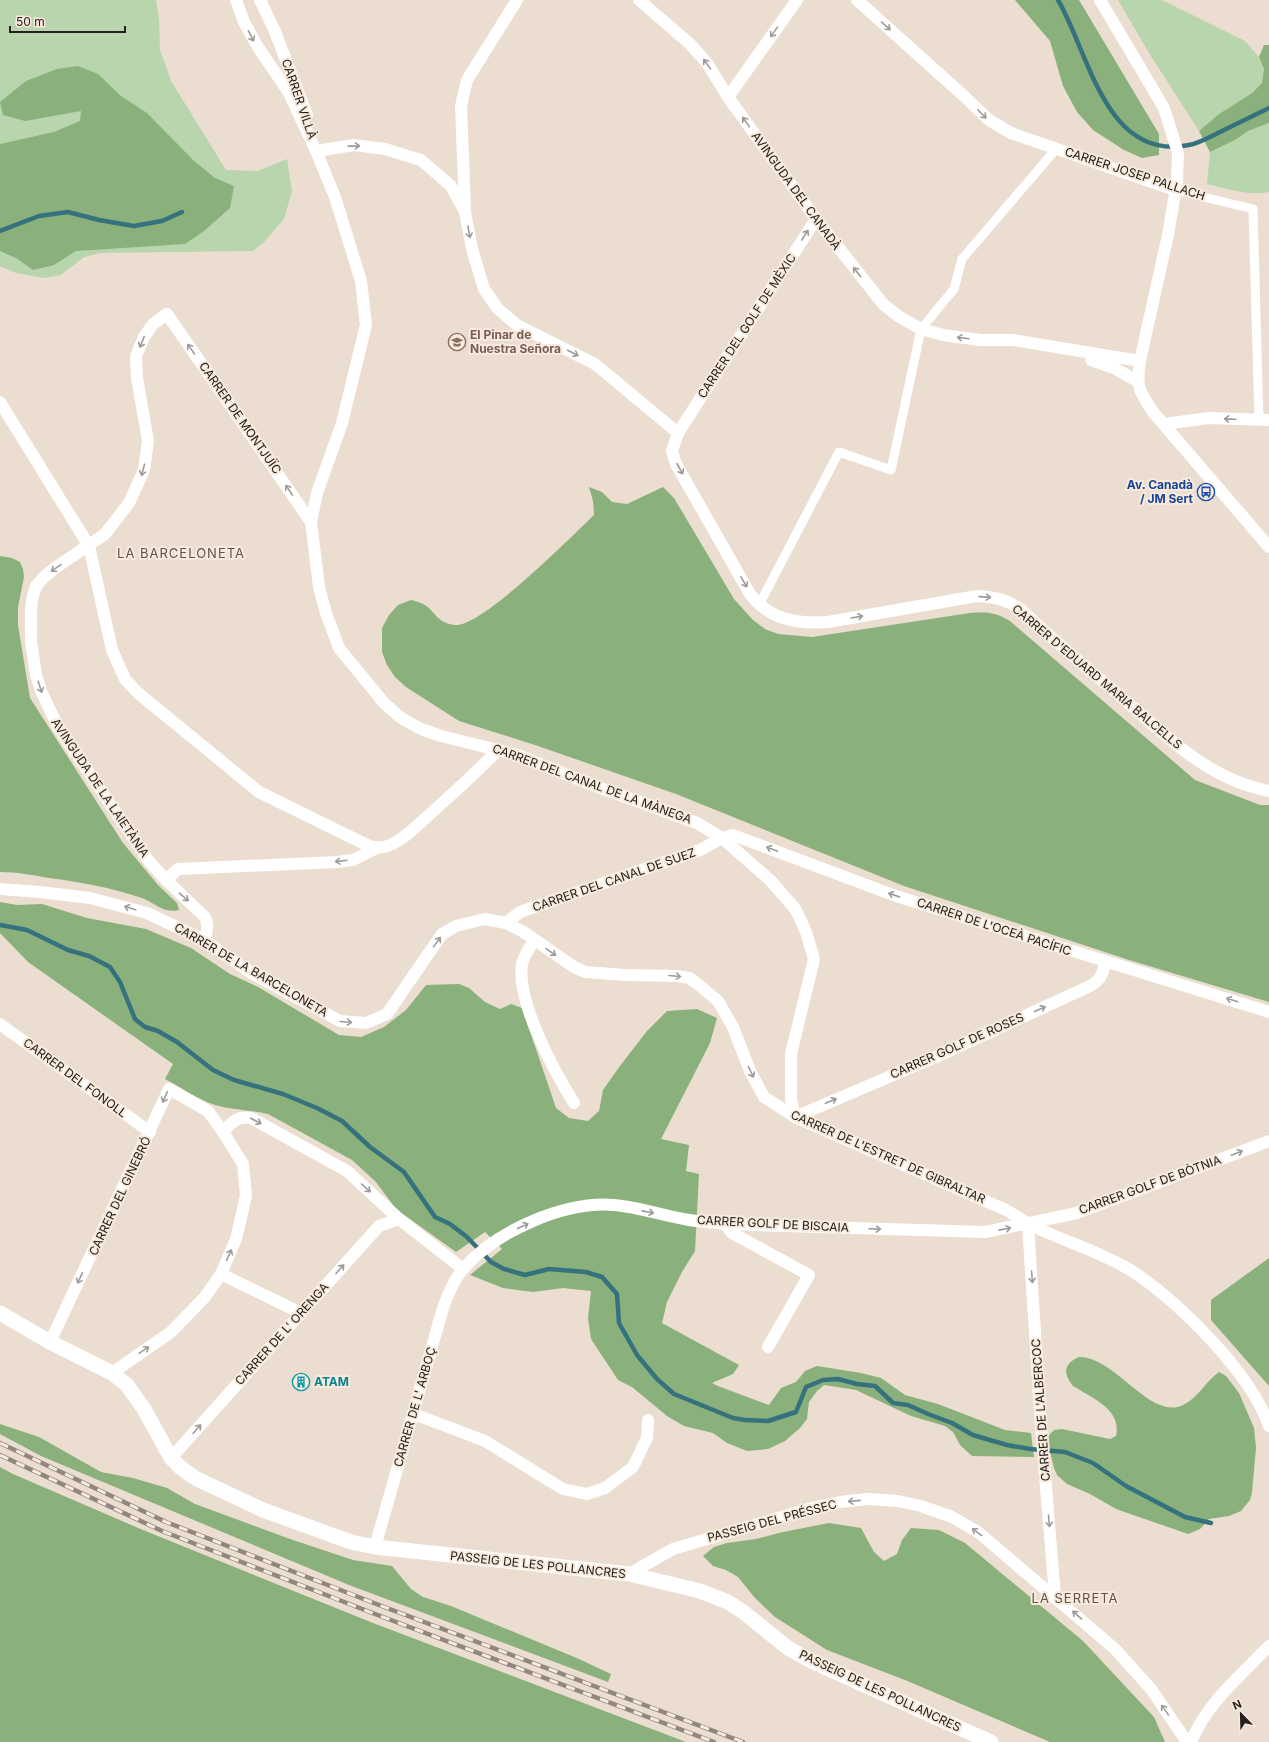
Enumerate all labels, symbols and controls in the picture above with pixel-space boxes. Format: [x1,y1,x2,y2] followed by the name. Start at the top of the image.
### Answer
[10,8,125,34] scale bar
[16,14,45,29] text: 50 m
[881,21,891,31] one-way arrow
[770,26,778,37] one-way arrow
[248,30,256,42] one-way arrow
[279,57,320,141] street label: CARRER VILLÀ
[703,59,711,70] one-way arrow
[977,109,987,119] one-way arrow
[742,117,750,128] one-way arrow
[748,129,844,253] street label: AVINGUDA DEL CANADÀ
[347,142,360,150] one-way arrow
[1063,144,1207,203] street label: CARRER JOSEP PALLACH
[465,225,473,238] one-way arrow
[801,230,809,241] one-way arrow
[694,250,799,401] street label: CARRER DEL GOLF DE MÈXIC
[852,266,861,277] one-way arrow
[470,327,561,356] place label: El Pinar de Nuestra Señora
[447,332,467,352] school or university icon: El Pinar de Nuestra Señora
[957,334,970,342] one-way arrow
[137,336,145,348] one-way arrow
[187,343,195,354] one-way arrow
[567,350,579,358] one-way arrow
[196,359,285,477] street label: CARRER DE MONTJUÏC
[1224,415,1237,423] one-way arrow
[139,463,146,476] one-way arrow
[676,463,684,475] one-way arrow
[1127,477,1194,506] place label: Av. Canadà / JM Sert
[1196,482,1216,502] bus stop icon: Av. Canadà / JM Sert
[285,485,293,496] one-way arrow
[117,545,245,561] district label: LA BARCELONETA
[51,564,62,572] one-way arrow
[740,576,748,588] one-way arrow
[978,593,991,600] one-way arrow
[1009,601,1185,752] street label: CARRER D'EDUARD MARIA BALCELLS
[850,612,863,620] one-way arrow
[37,680,44,693] one-way arrow
[48,715,153,860] street label: AVINGUDA DE LA LAIETÀNIA
[491,740,694,827] street label: CARRER DEL CANAL DE LA MÀNEGA
[767,844,779,852] one-way arrow
[530,845,697,915] street label: CARRER DEL CANAL DE SUEZ
[335,857,348,865] one-way arrow
[888,890,900,898] one-way arrow
[178,892,189,901] one-way arrow
[915,894,1074,959] street label: CARRER DE L'OCEÀ PACÍFIC
[124,904,137,911] one-way arrow
[172,919,331,1020] street label: CARRER DE LA BARCELONETA
[433,937,441,948] one-way arrow
[545,948,556,956] one-way arrow
[668,973,681,980] one-way arrow
[1226,996,1238,1004] one-way arrow
[1033,1005,1045,1013] one-way arrow
[888,1009,1026,1082] street label: CARRER GOLF DE ROSES
[339,1018,352,1025] one-way arrow
[20,1035,130,1120] street label: CARRER DEL FONOLL
[748,1066,755,1078] one-way arrow
[161,1091,168,1103] one-way arrow
[825,1097,837,1105] one-way arrow
[789,1107,988,1207] street label: CARRER DE L'ESTRET DE GIBRALTAR
[250,1118,262,1125] one-way arrow
[85,1134,154,1258] street label: CARRER DEL GINEBRÓ
[1231,1148,1243,1156] one-way arrow
[1077,1152,1223,1217] street label: CARRER GOLF DE BÒTNIA
[361,1184,372,1193] one-way arrow
[641,1208,654,1216] one-way arrow
[697,1212,849,1235] street label: CARRER GOLF DE BISCAIA
[516,1222,528,1229] one-way arrow
[998,1224,1011,1232] one-way arrow
[868,1226,881,1233] one-way arrow
[226,1249,233,1261] one-way arrow
[335,1264,345,1274] one-way arrow
[1028,1270,1035,1283] one-way arrow
[76,1272,83,1284] one-way arrow
[232,1279,332,1388] street label: CARRER DE L' ORENGA
[1028,1338,1053,1482] street label: CARRER DE L'ALBERCOC
[390,1345,439,1469] street label: CARRER DE L' ARBOÇ
[139,1346,150,1355] one-way arrow
[291,1372,311,1392] building icon: ATAM
[314,1374,349,1389] place label: ATAM
[193,1424,202,1434] one-way arrow
[706,1496,838,1545] street label: PASSEIG DEL PRÉSSEC
[848,1497,861,1504] one-way arrow
[1046,1514,1053,1527] one-way arrow
[972,1528,983,1536] one-way arrow
[449,1548,627,1581] street label: PASSEIG DE LES POLLANCRES
[1032,1590,1118,1606] district label: LA SERRETA
[1072,1611,1082,1620] one-way arrow
[797,1646,964,1735] street label: PASSEIG DE LES POLLANCRES
[1221,1694,1261,1734] north arrow
[1230,1697,1244,1713] text: N
[1161,1704,1169,1715] one-way arrow

